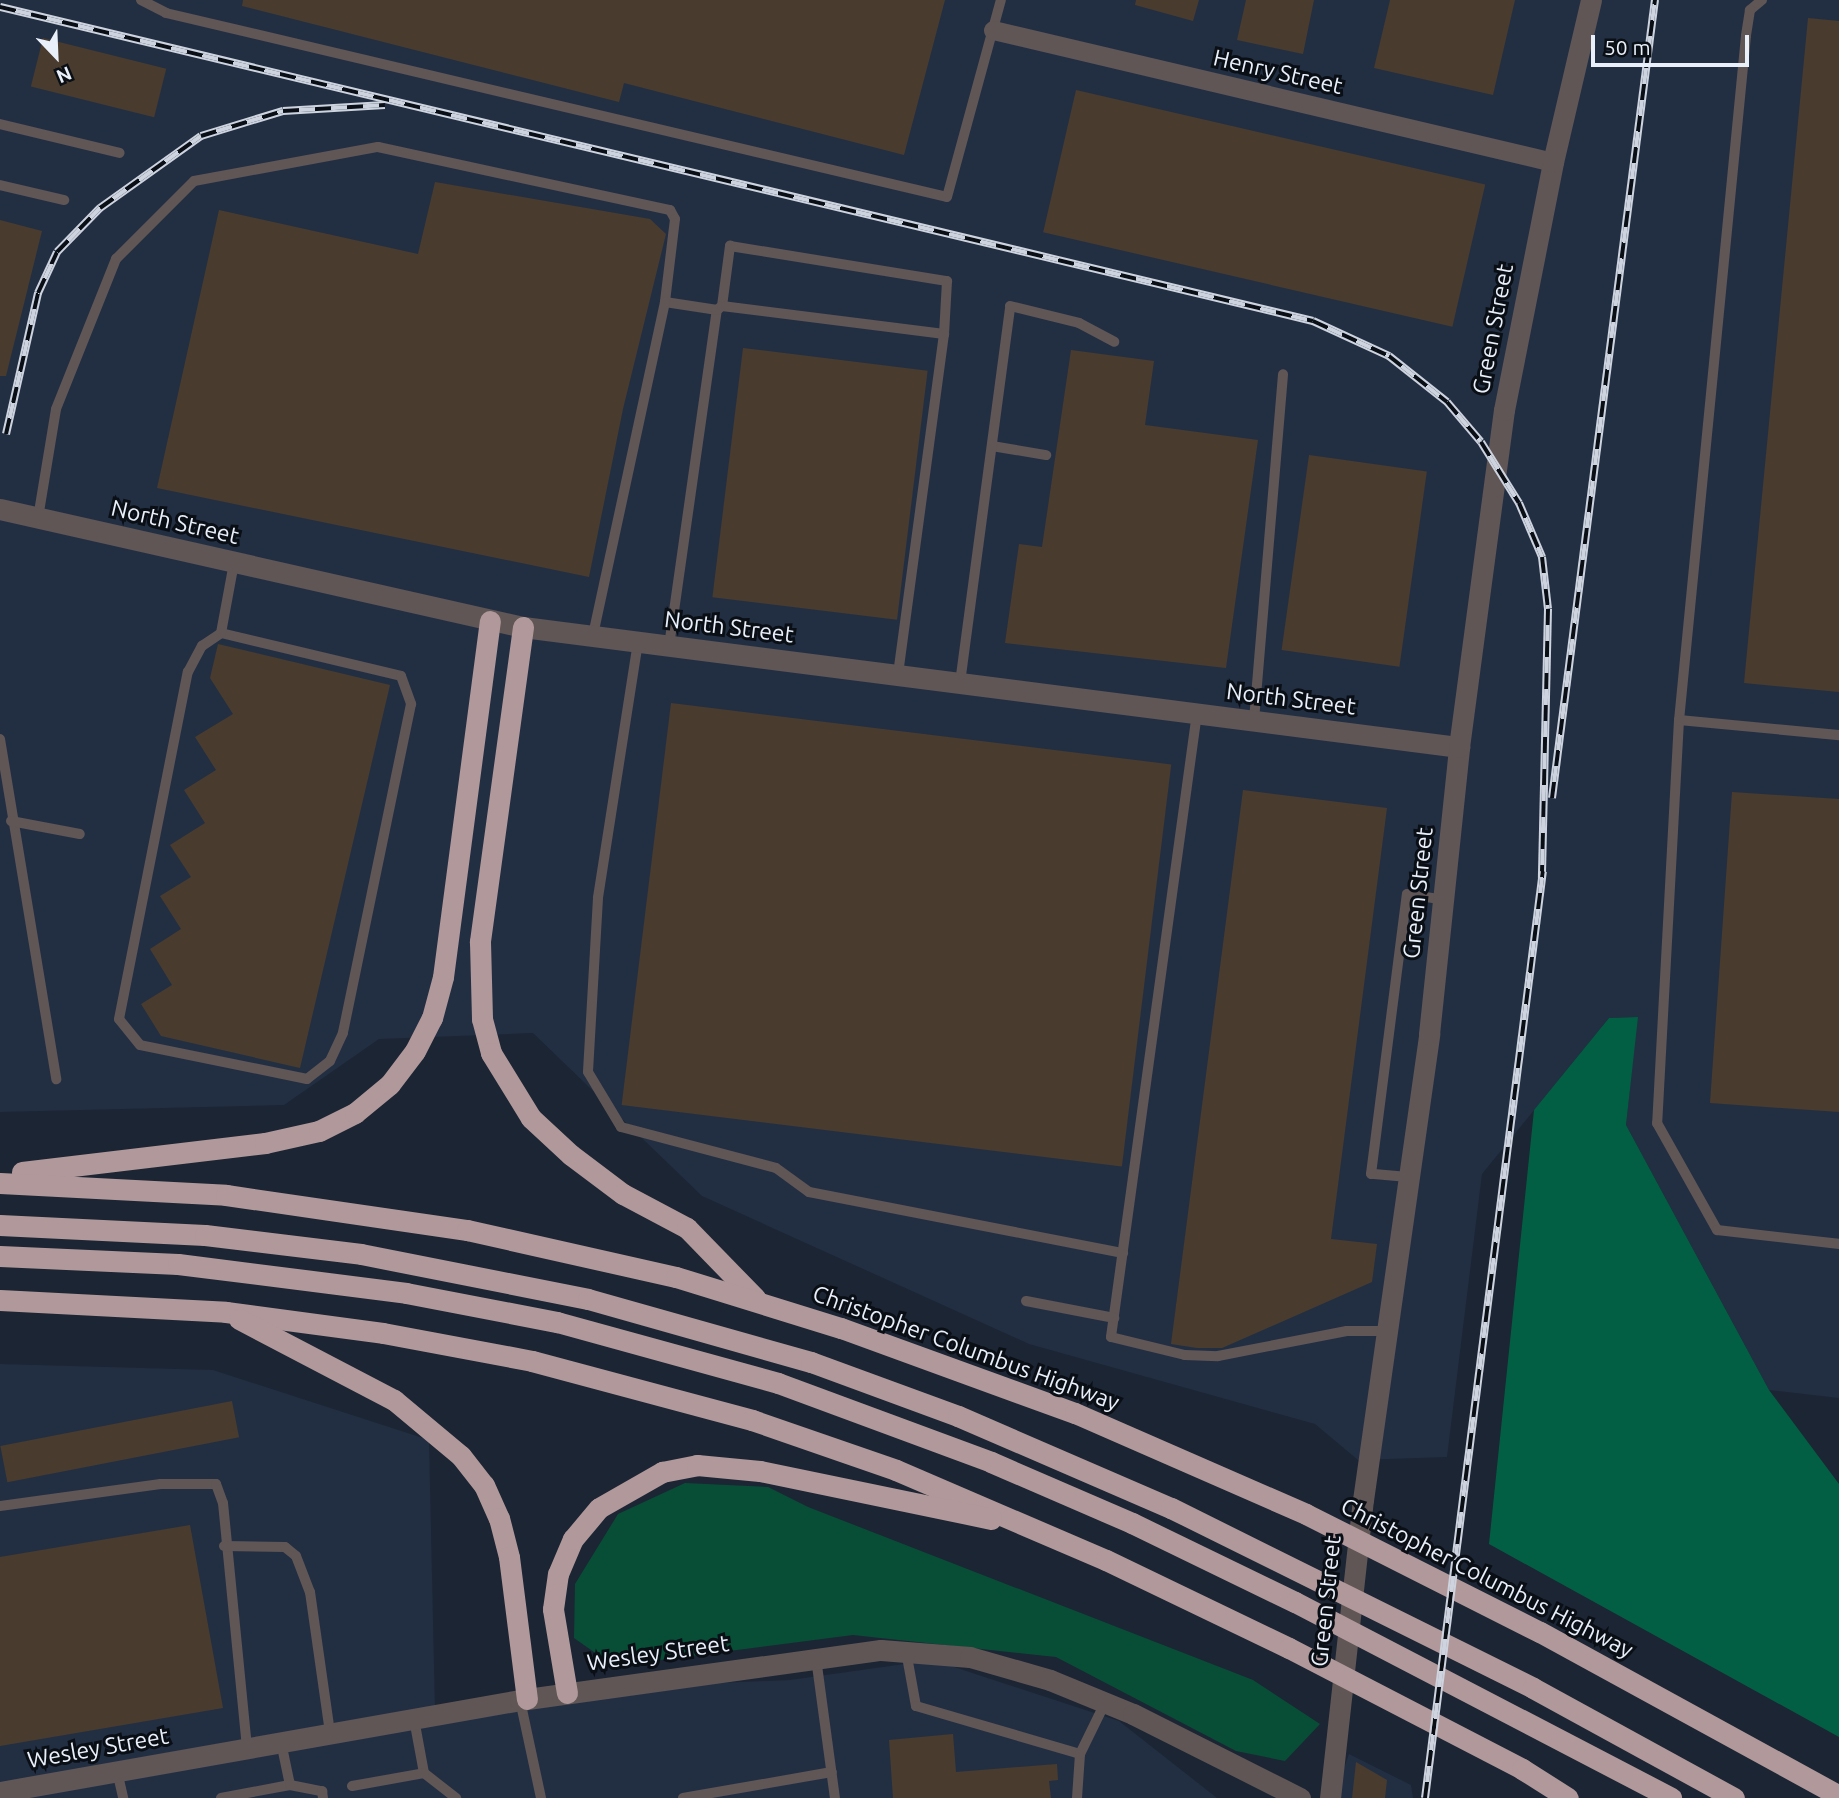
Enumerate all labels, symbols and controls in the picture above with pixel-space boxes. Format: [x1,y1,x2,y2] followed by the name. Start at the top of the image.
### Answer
[21,21,91,91] north arrow
[1594,21,1752,65] scale bar
[1604,35,1651,59] text: 50 m
[1211,44,1345,100] street label: Henry Street
[53,62,75,88] text: N
[1467,262,1519,396] street label: Green Street
[108,494,242,550] street label: North Street
[663,605,795,649] street label: North Street
[1225,677,1357,721] street label: North Street
[1397,826,1439,960] street label: Green Street
[809,1280,1123,1416] street label: Christopher Columbus Highway
[1336,1492,1638,1664] street label: Christopher Columbus Highway
[1305,1534,1347,1668] street label: Green Street
[585,1629,731,1677] street label: Wesley Street
[25,1722,171,1774] street label: Wesley Street

